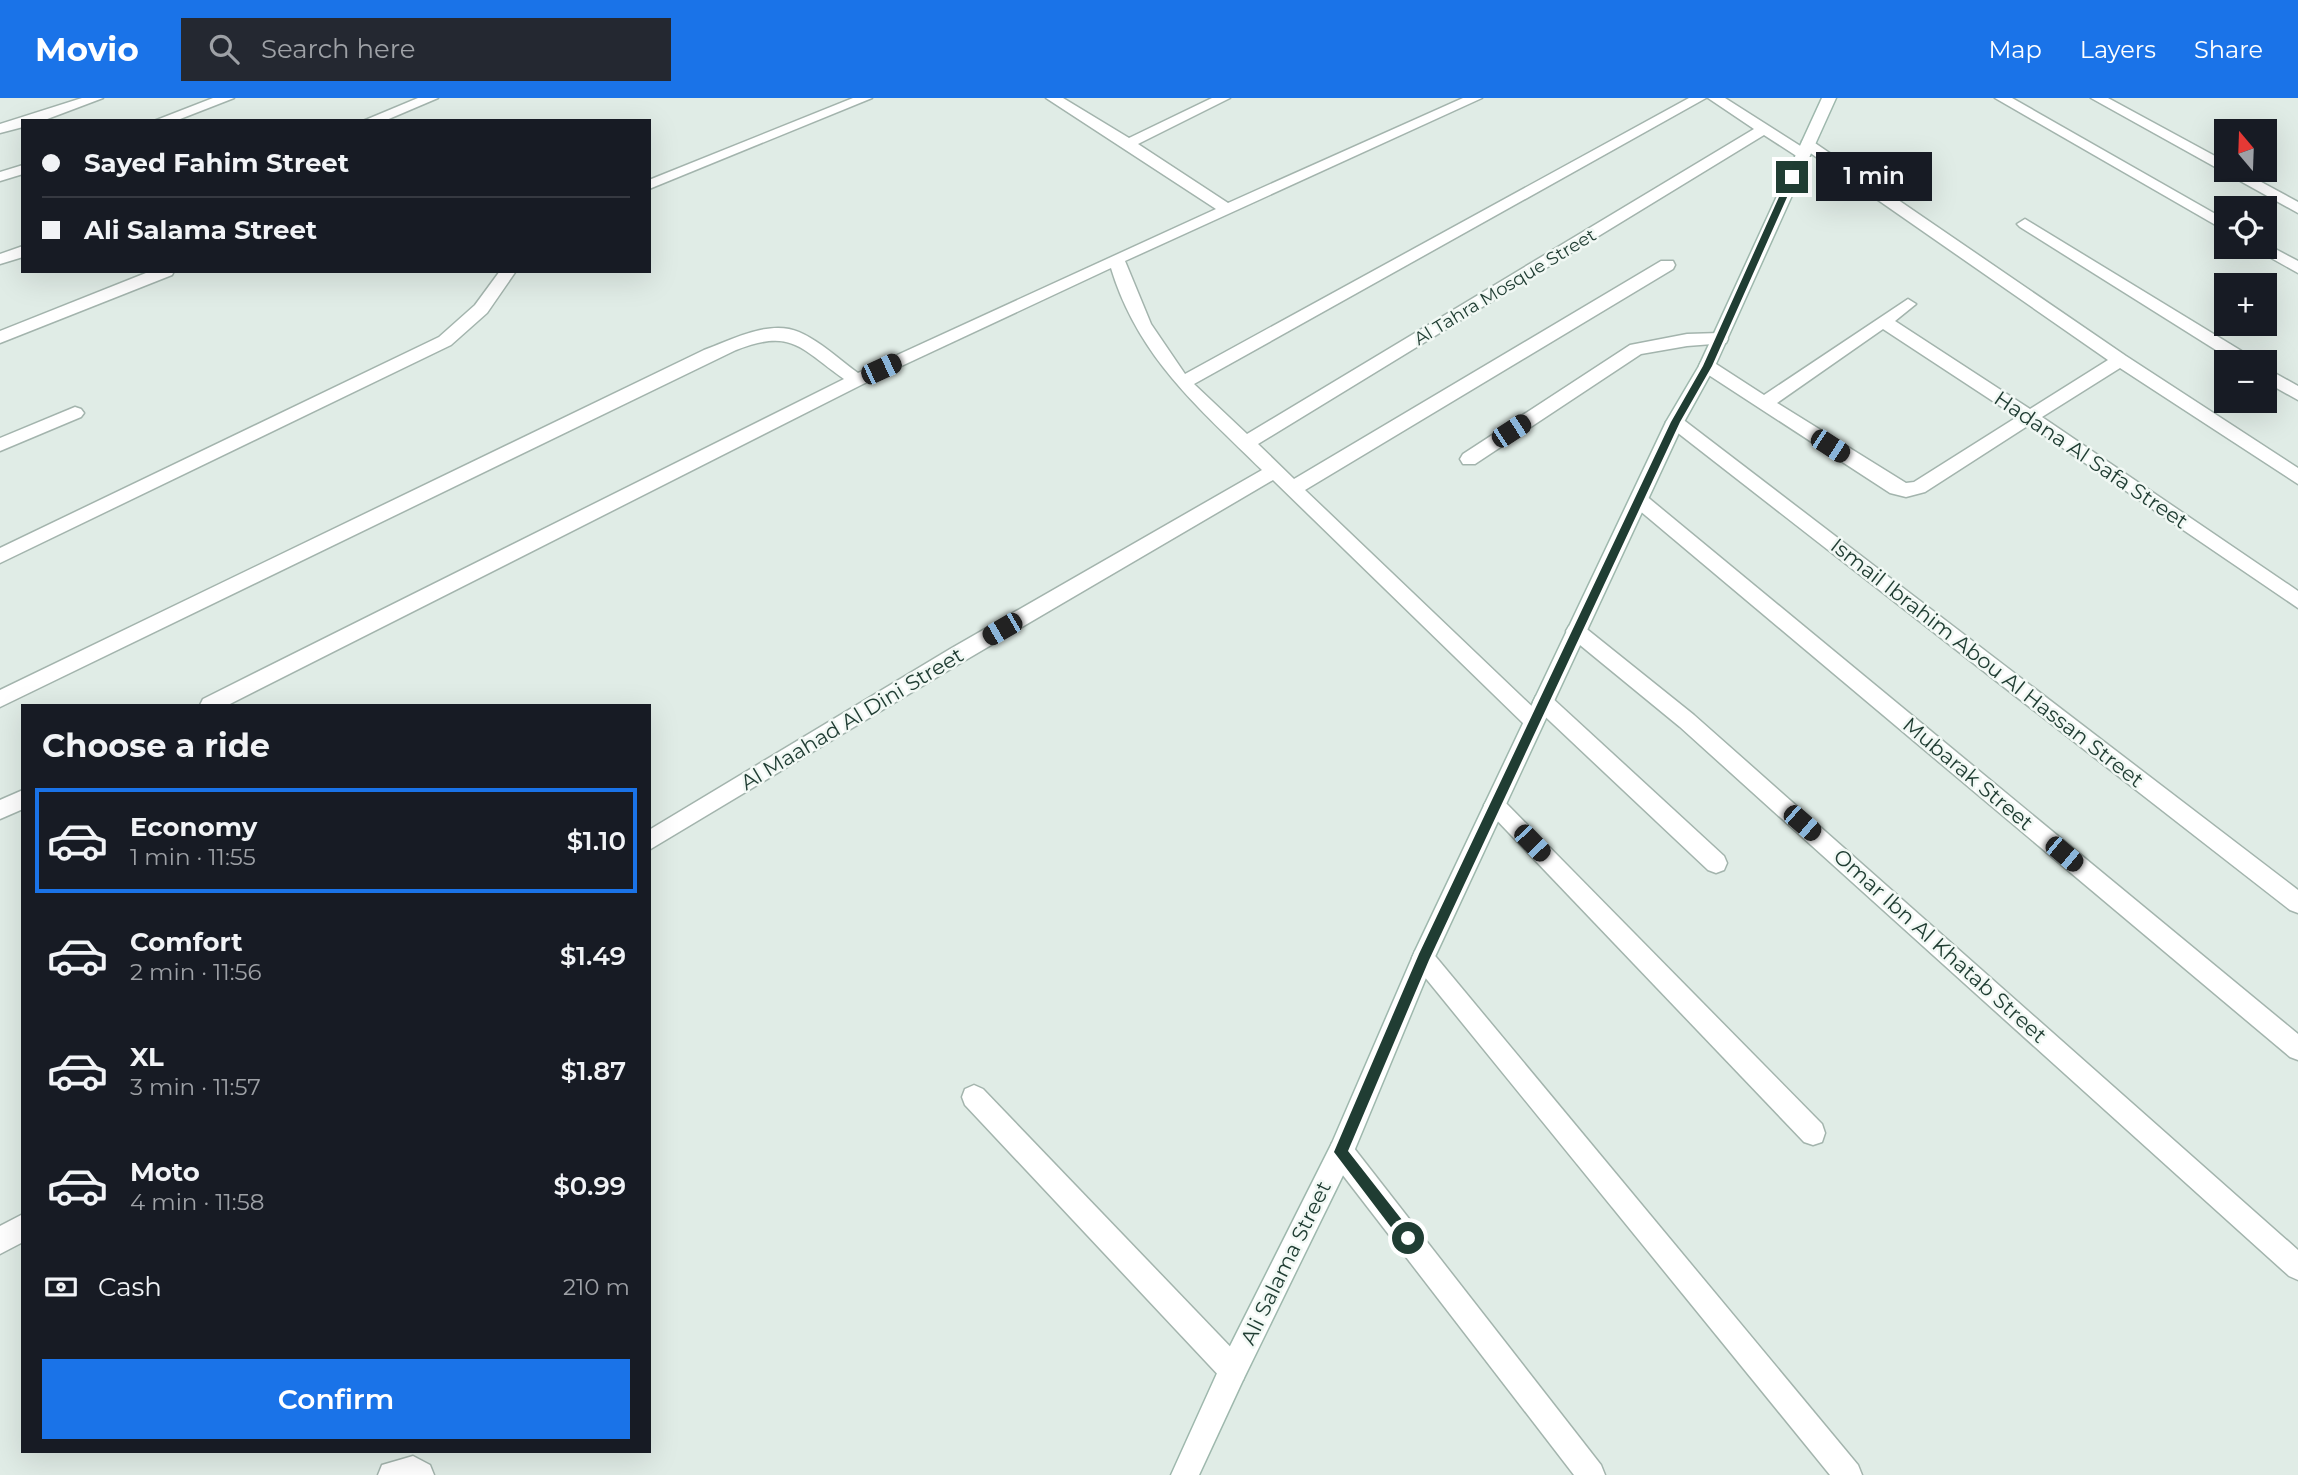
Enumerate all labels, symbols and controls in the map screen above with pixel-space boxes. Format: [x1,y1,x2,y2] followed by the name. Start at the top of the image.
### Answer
[181,18,671,81] search box
[35,29,139,69] text: Movio
[205,30,243,68] icon: search
[261,33,416,65] text: Search here
[1988,35,2042,64] text: Map
[2080,35,2156,64] text: Layers
[2194,35,2263,64] text: Share
[2214,119,2277,182] north arrow
[2214,119,2277,413] map controls
[84,147,349,179] text: Sayed Fahim Street
[1816,153,1932,202] callout: 1 min
[1776,161,1808,193] route end
[1843,162,1905,190] text: 1 min
[2214,196,2277,259] button: locate
[84,214,317,246] text: Ali Salama Street
[1410,224,1600,350] street label: Al Tahra Mosque Street
[2214,273,2277,336] button: +
[2214,350,2277,413] button: −
[858,351,905,387] car
[1990,385,2193,534] street label: Hadana Al Safa Street
[1488,411,1535,451] car
[1807,426,1854,466] car
[1826,533,2149,793] street label: Ismail Ibrahim Abou Al Hassan Street
[979,609,1026,649] car
[736,642,968,795] street label: Al Maahad Al Dini Street
[1898,712,2038,835] street label: Mubarak Street
[42,726,270,765] text: Choose a ride
[1780,801,1825,845] car
[46,809,109,872] icon: car
[130,811,257,843] text: Economy
[1510,821,1555,865] car
[567,825,626,857] text: $1.10
[2042,832,2087,876] car
[130,843,256,871] text: 1 min · 11:55
[1829,843,2052,1048] street label: Omar Ibn Al Khatab Street
[46,924,109,987] icon: car
[130,926,242,958] text: Comfort
[560,940,626,972] text: $1.49
[130,958,262,986] text: 2 min · 11:56
[46,1039,109,1102] icon: car
[130,1041,164,1073] text: XL
[561,1055,626,1087] text: $1.87
[130,1073,261,1101] text: 3 min · 11:57
[46,1154,109,1217] icon: car
[130,1156,200,1188] text: Moto
[554,1170,626,1202] text: $0.99
[1235,1177,1336,1349] street label: Ali Salama Street
[130,1188,264,1216] text: 4 min · 11:58
[1392,1222,1424,1254] route start
[42,1268,80,1306] icon: cash
[98,1271,162,1303] text: Cash
[563,1273,630,1301] text: 210 m
[42,1359,630,1439] button: Confirm

